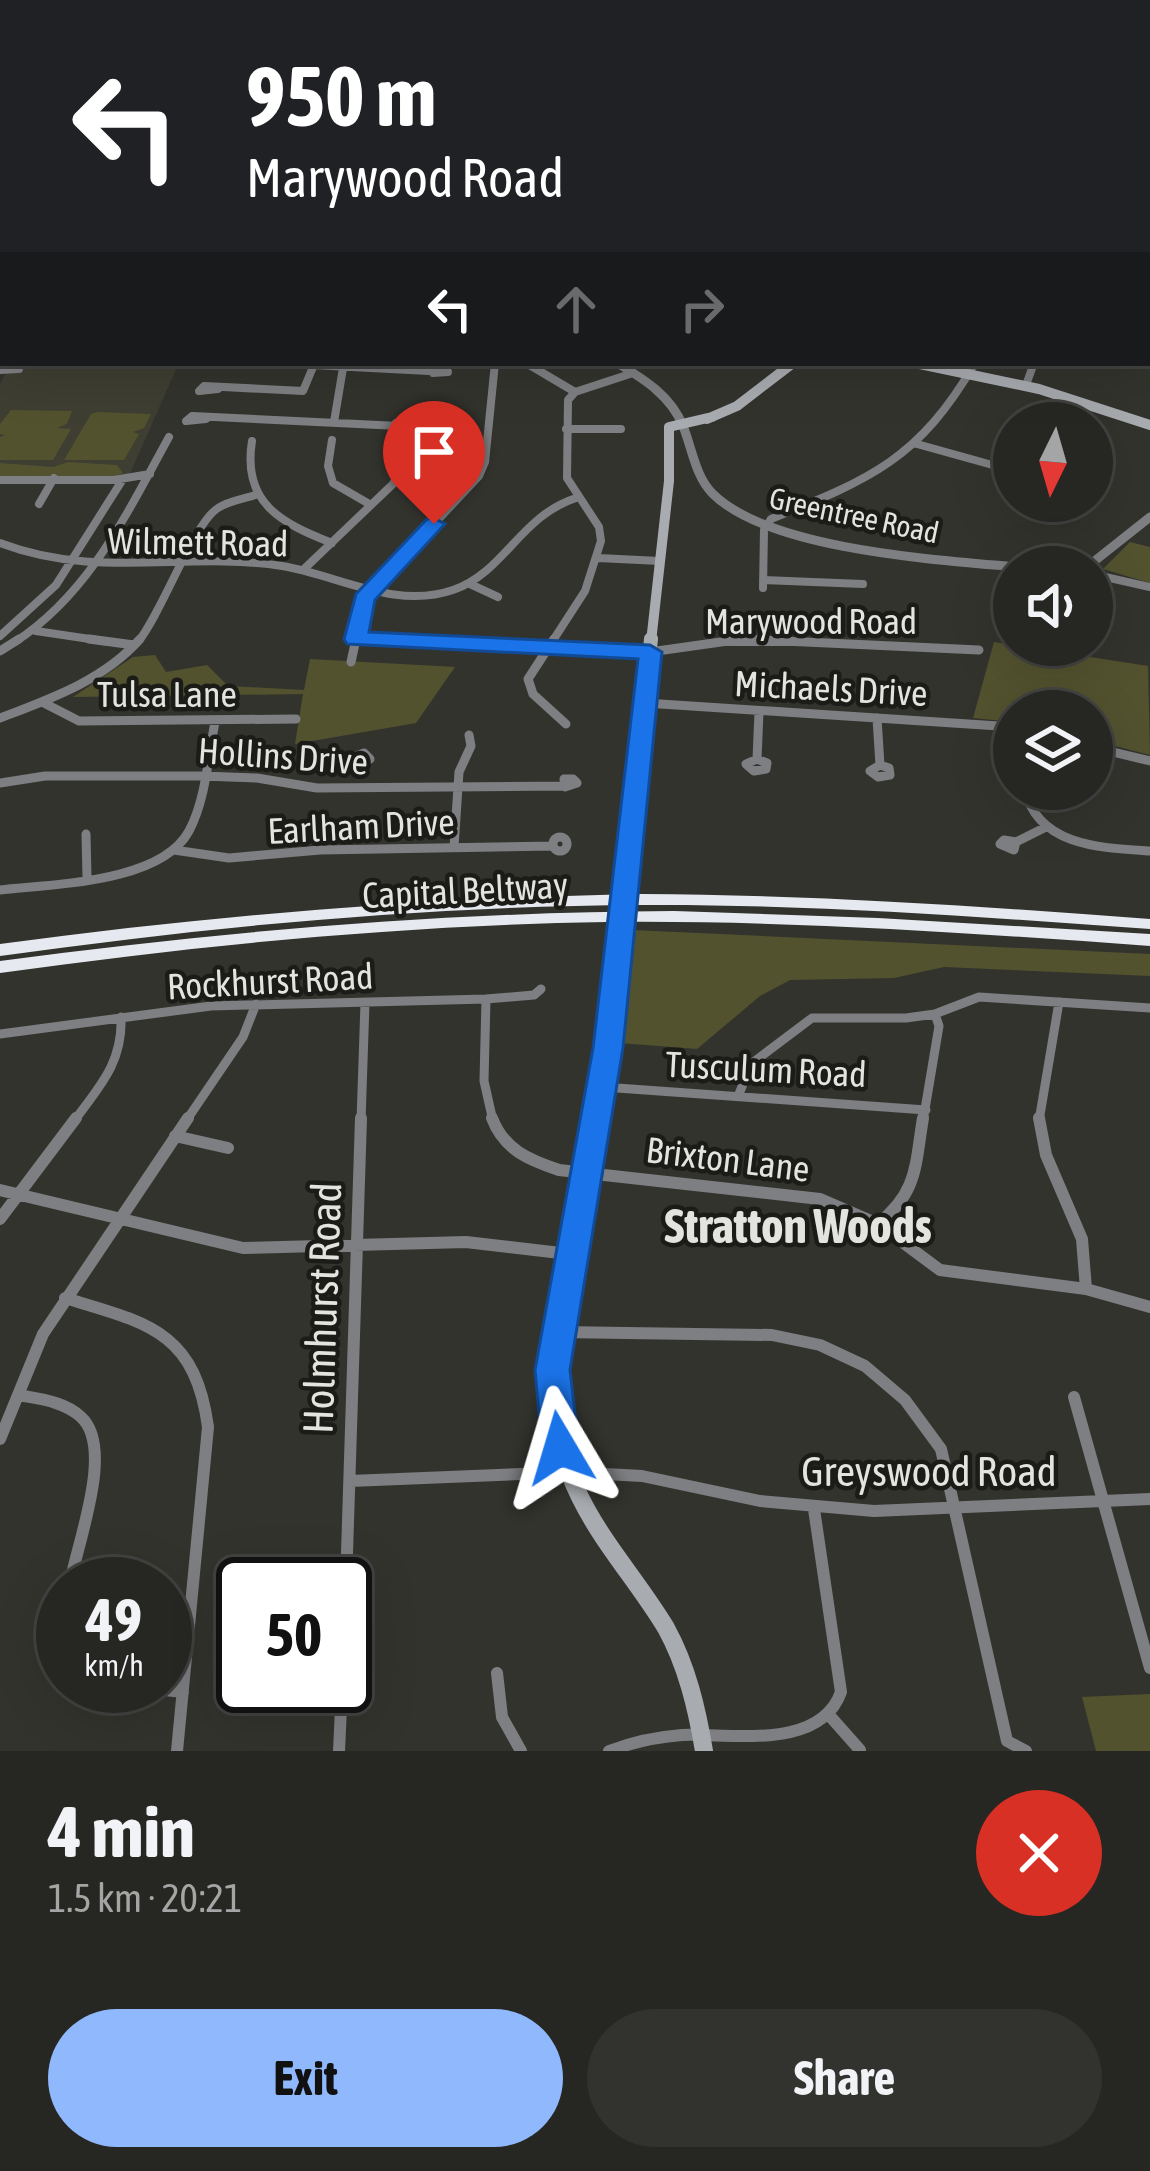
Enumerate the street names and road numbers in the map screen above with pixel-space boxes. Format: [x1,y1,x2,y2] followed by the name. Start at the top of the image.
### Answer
[766,480,942,550] street label: Greentree Road
[107,519,289,565] street label: Wilmett Road
[705,600,917,642] street label: Marywood Road
[733,662,929,714] street label: Michaels Drive
[97,673,237,715] street label: Tulsa Lane
[197,729,369,783] street label: Hollins Drive
[266,800,456,852] street label: Earlham Drive
[361,864,569,916] street label: Capital Beltway
[166,955,374,1007] street label: Rockhurst Road
[664,1043,868,1095] street label: Tusculum Road
[644,1128,812,1190] street label: Brixton Lane
[294,1182,350,1434] street label: Holmhurst Road
[801,1447,1057,1495] street label: Greyswood Road

